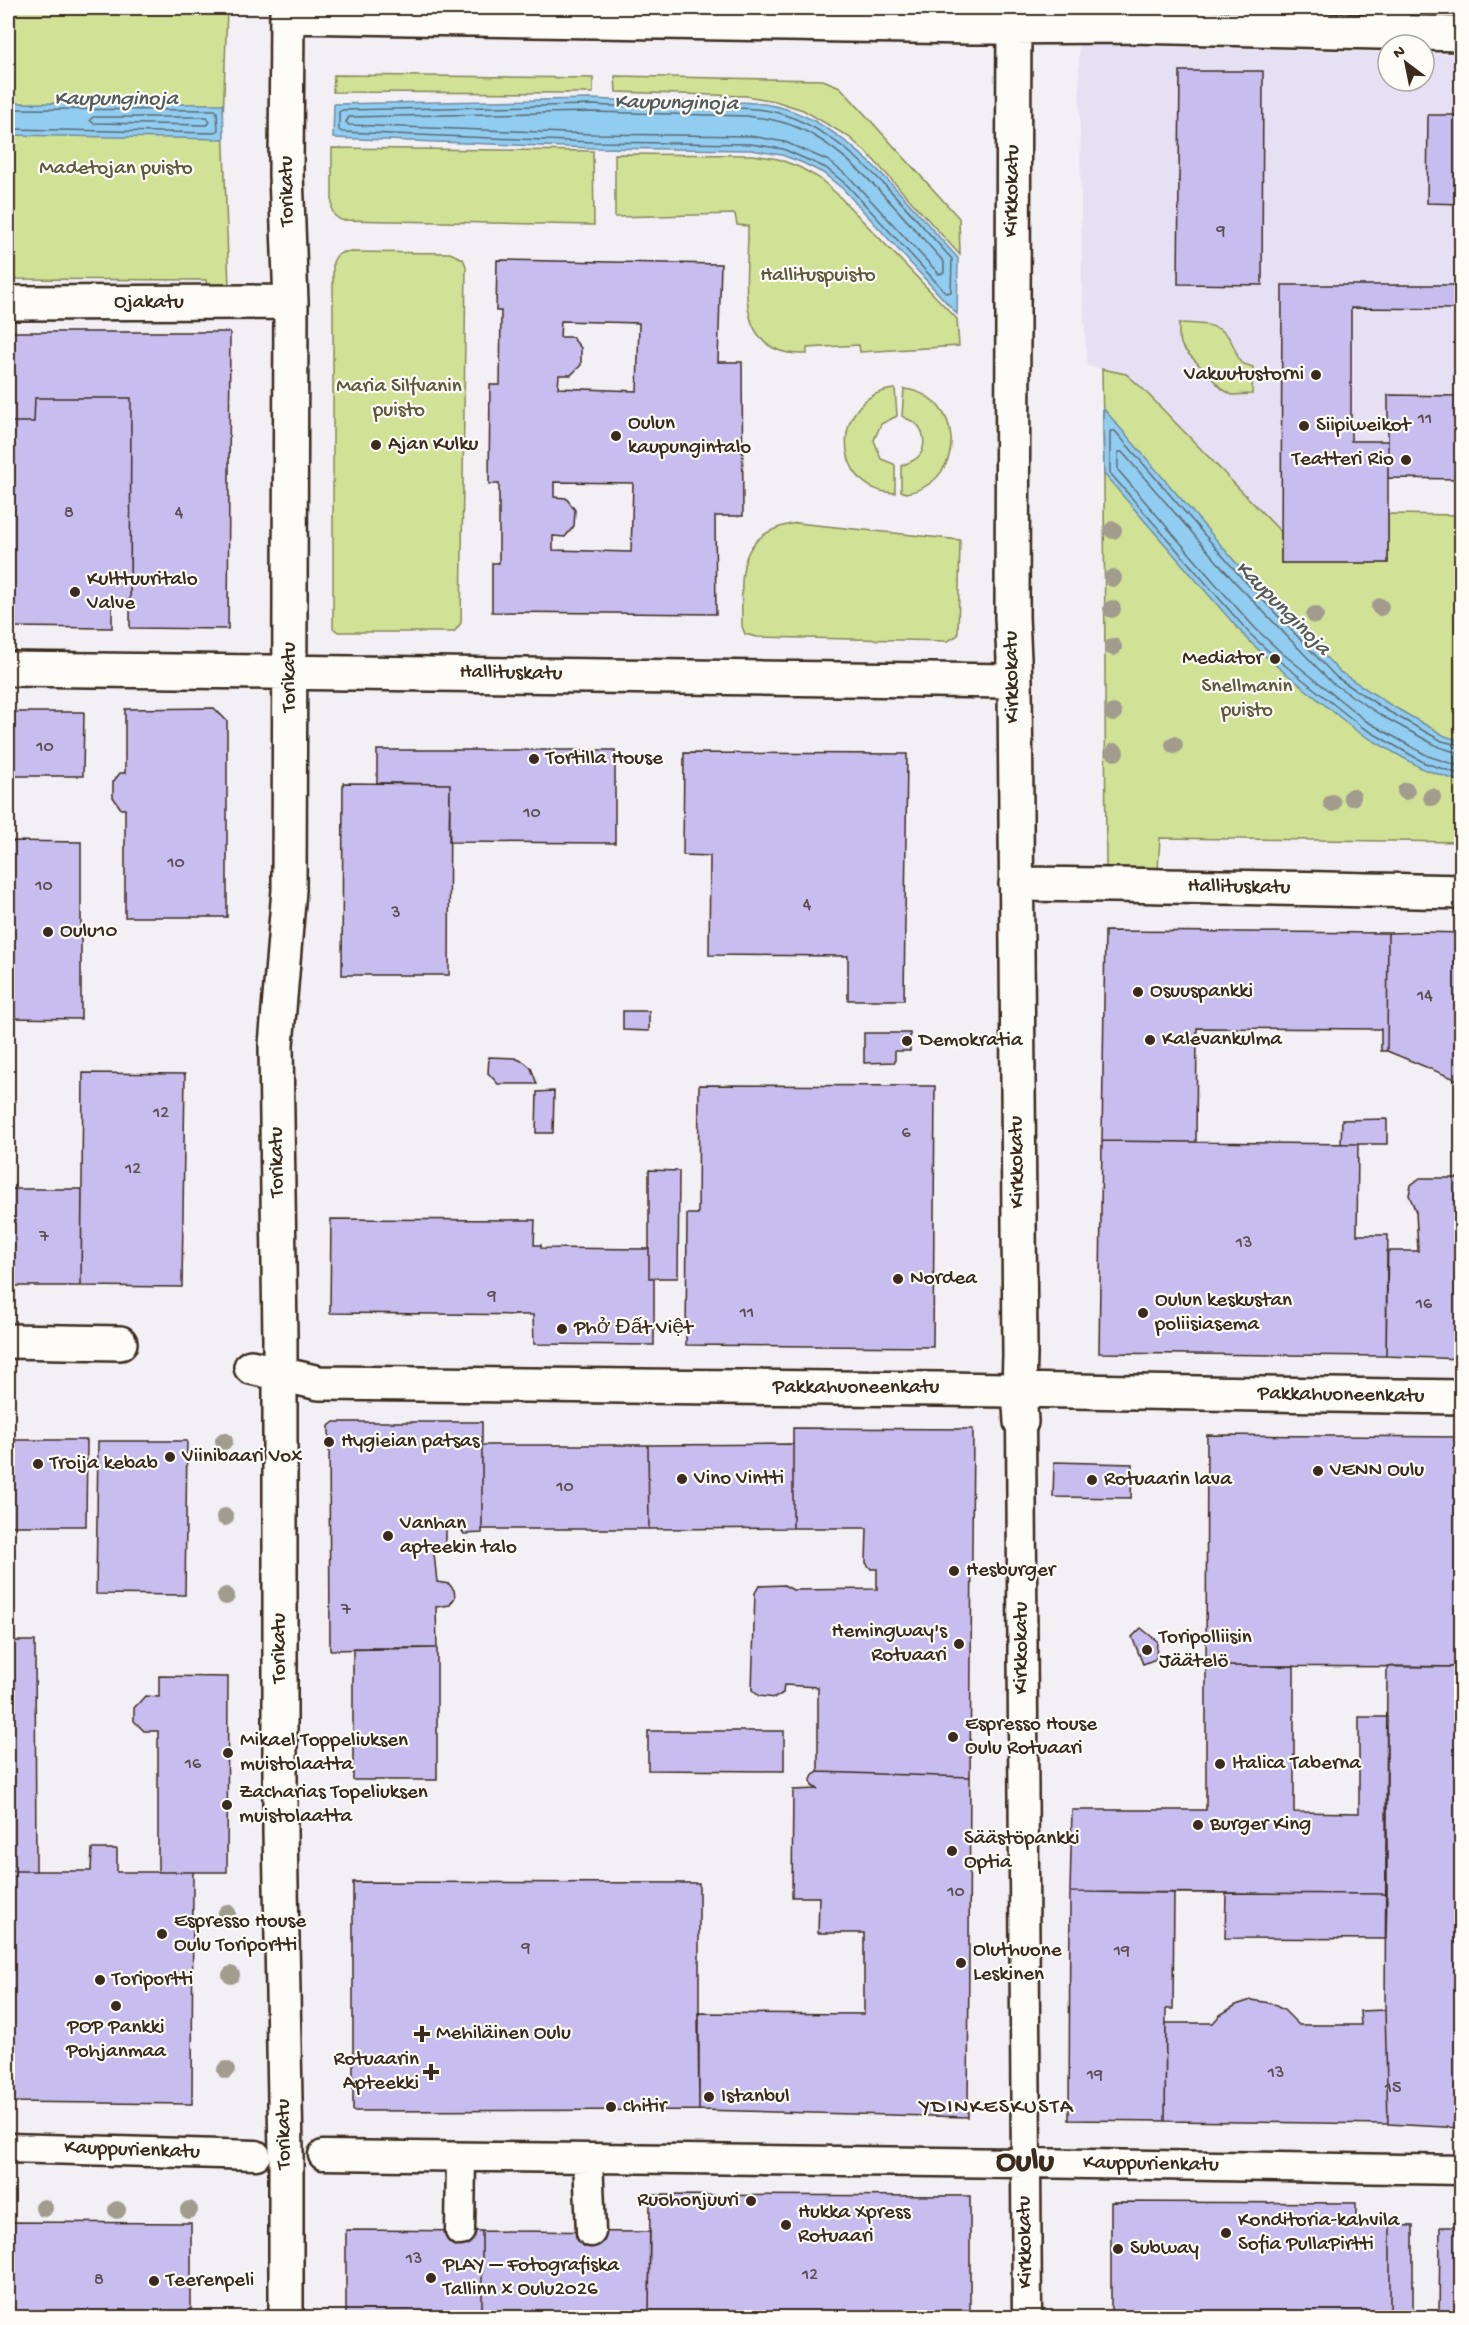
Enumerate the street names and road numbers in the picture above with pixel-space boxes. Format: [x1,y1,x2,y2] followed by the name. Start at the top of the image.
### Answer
[1000,144,1026,238] street label: Kirkkokatu
[275,155,301,227] street label: Torikatu
[114,291,184,316] street label: Ojakatu
[1000,630,1026,724] street label: Kirkkokatu
[278,642,303,713] street label: Torikatu
[459,661,563,687] street label: Hallituskatu
[1187,875,1291,901] street label: Hallituskatu
[1005,1115,1031,1209] street label: Kirkkokatu
[265,1126,291,1198] street label: Torikatu
[772,1376,940,1401] street label: Pakkahuoneenkatu
[1256,1382,1425,1410] street label: Pakkahuoneenkatu
[1010,1602,1035,1694] street label: Kirkkokatu
[268,1613,293,1684] street label: Torikatu
[272,2098,298,2170] street label: Torikatu
[64,2136,200,2166] street label: Kauppurienkatu
[1083,2151,1219,2179] street label: Kauppurienkatu
[1013,2195,1039,2289] street label: Kirkkokatu

